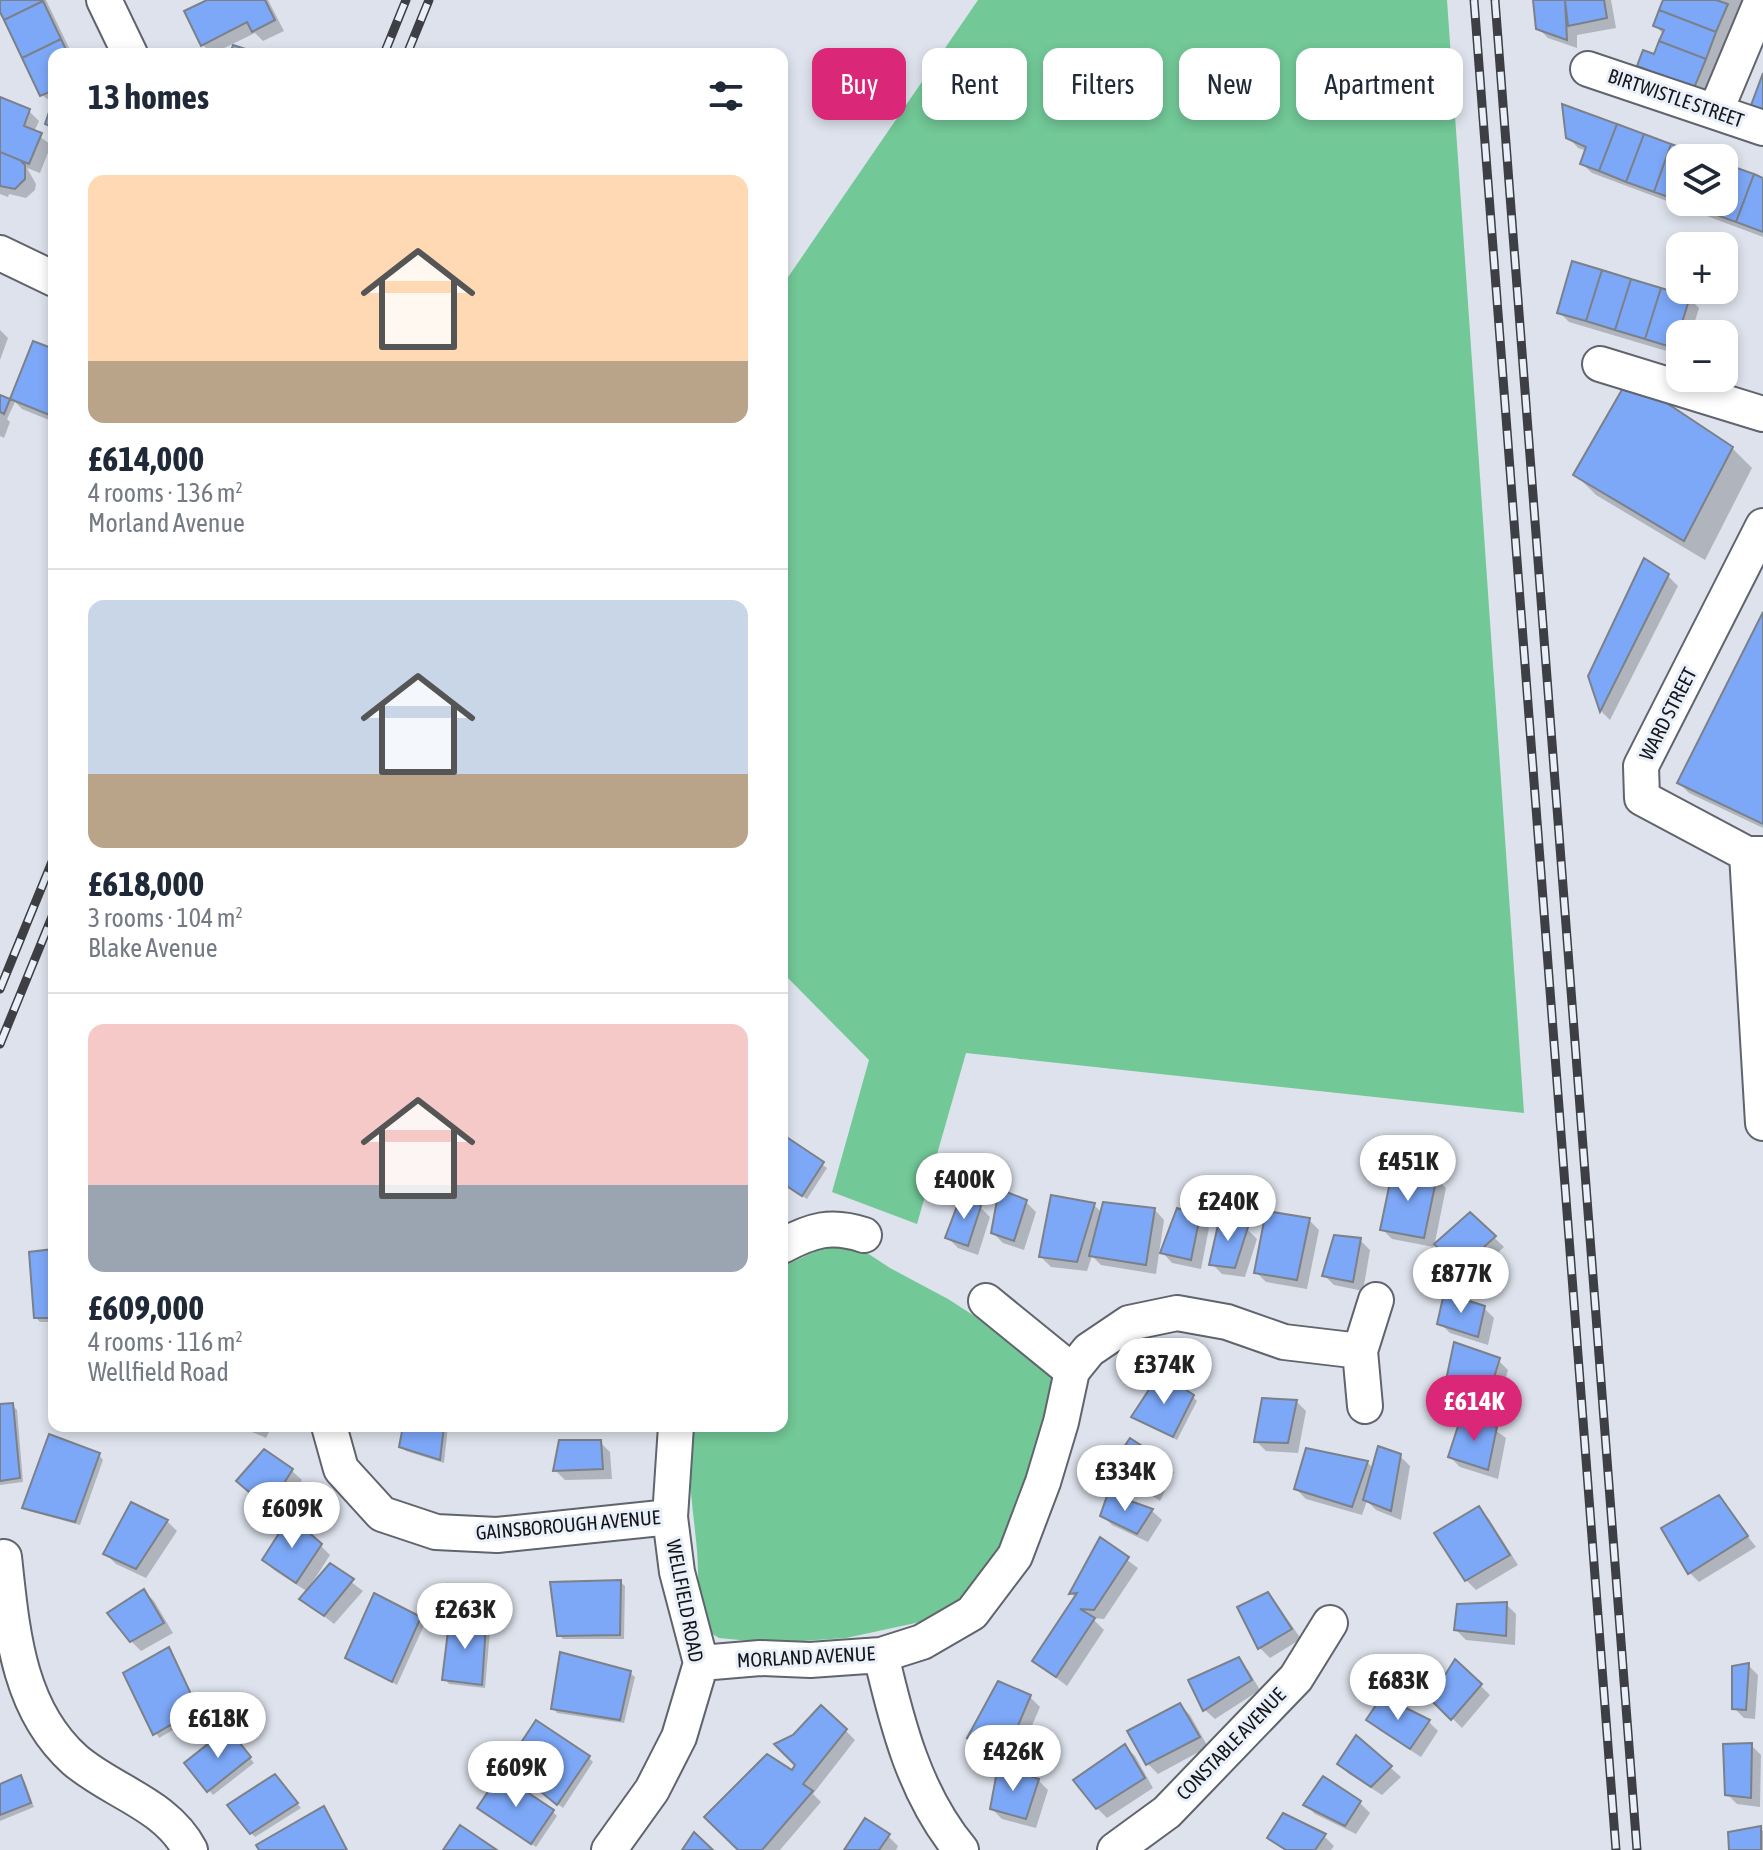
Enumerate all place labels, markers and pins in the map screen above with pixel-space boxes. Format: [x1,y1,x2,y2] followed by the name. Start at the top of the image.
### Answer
[1352,1135,1464,1203] pin: £451K
[908,1153,1020,1221] pin: £400K
[1172,1175,1284,1243] pin: £240K
[1405,1247,1517,1315] pin: £877K
[1108,1338,1220,1406] pin: £374K
[1418,1375,1530,1443] pin: £614K
[1069,1445,1181,1513] pin: £334K
[236,1482,348,1550] pin: £609K
[409,1583,521,1651] pin: £263K
[1342,1654,1454,1722] pin: £683K
[162,1692,274,1760] pin: £618K
[957,1725,1069,1793] pin: £426K
[460,1741,572,1809] pin: £609K

